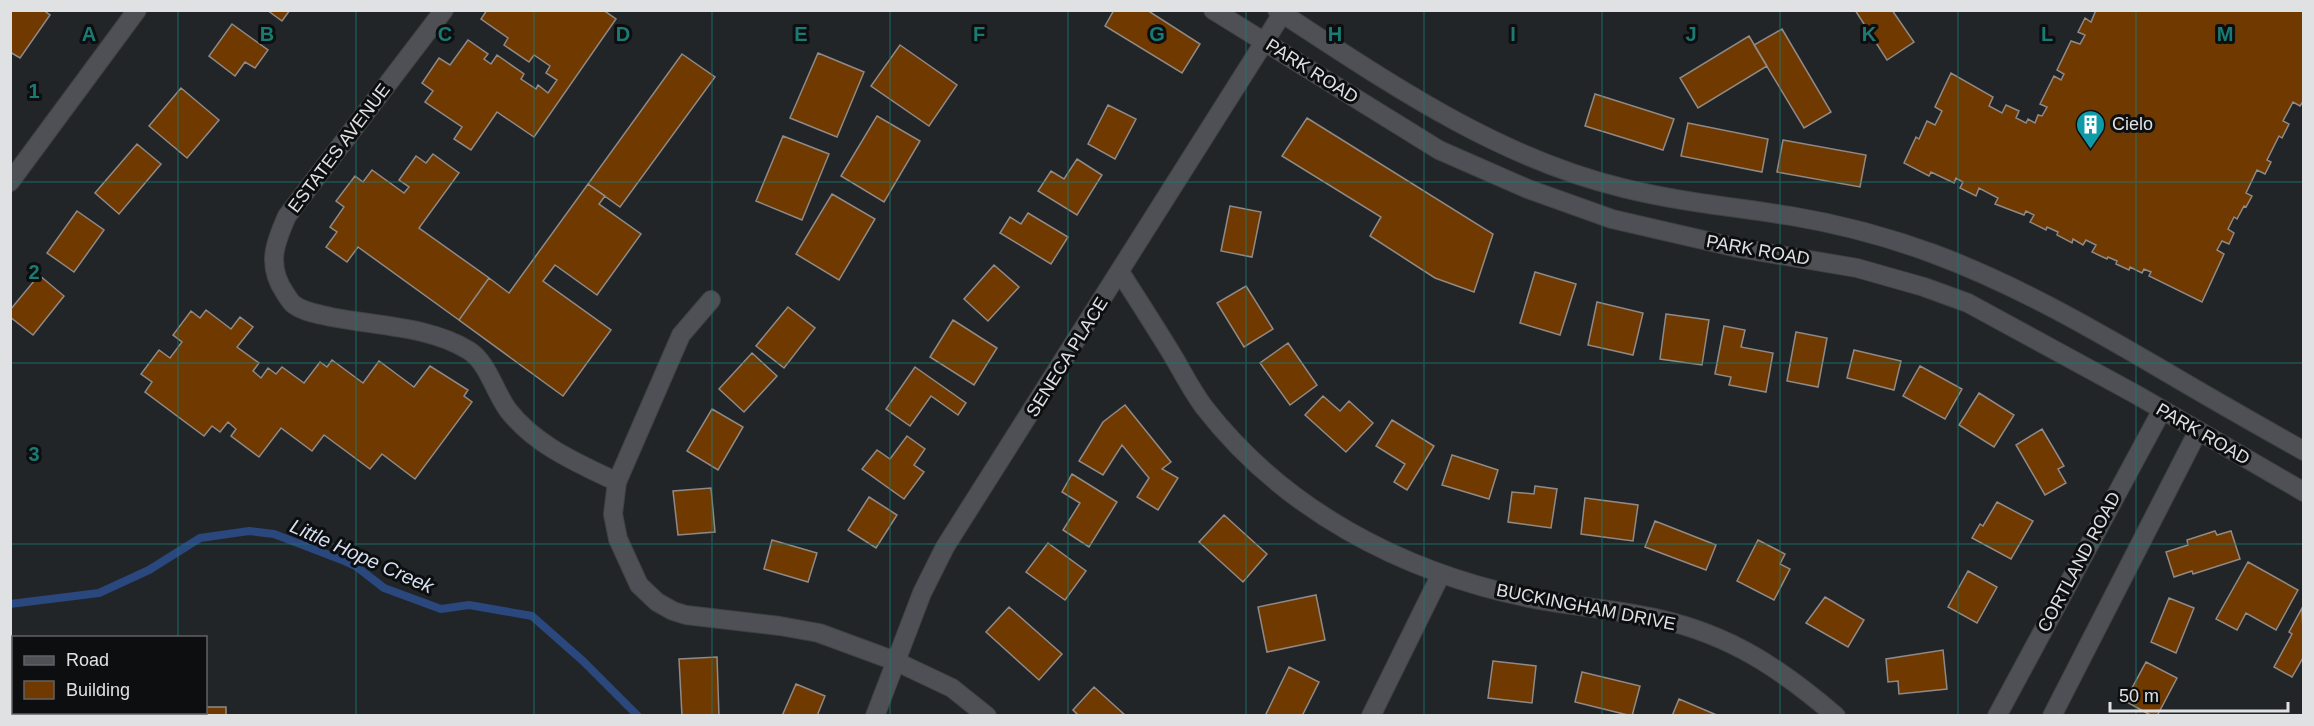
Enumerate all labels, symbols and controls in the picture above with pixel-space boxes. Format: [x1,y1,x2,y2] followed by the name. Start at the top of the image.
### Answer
[82,23,96,45] text: A
[260,23,274,45] text: B
[438,23,452,45] text: C
[616,23,630,45] text: D
[794,23,808,45] text: E
[973,23,985,45] text: F
[1149,23,1165,45] text: G
[1328,23,1342,45] text: H
[1510,23,1516,45] text: I
[1685,23,1697,45] text: J
[1862,23,1877,45] text: K
[2041,23,2053,45] text: L
[2217,23,2233,45] text: M
[1262,35,1362,107] street label: PARK ROAD
[28,80,40,102] text: 1
[284,80,394,216] street label: ESTATES AVENUE
[2075,108,2107,150] building icon: Cielo
[2112,114,2153,134] place label: Cielo
[1705,231,1811,269] street label: PARK ROAD
[28,261,40,283] text: 2
[1022,294,1112,420] street label: SENECA PLACE
[2153,399,2253,469] street label: PARK ROAD
[28,443,40,465] text: 3
[2034,489,2124,635] street label: CORTLAND ROAD
[287,515,438,598] water label: Little Hope Creek
[1495,580,1677,634] street label: BUCKINGHAM DRIVE
[12,636,207,714] legend
[66,650,109,670] text: Road
[2110,675,2288,713] scale bar
[66,680,130,700] text: Building
[2119,686,2159,706] text: 50 m

